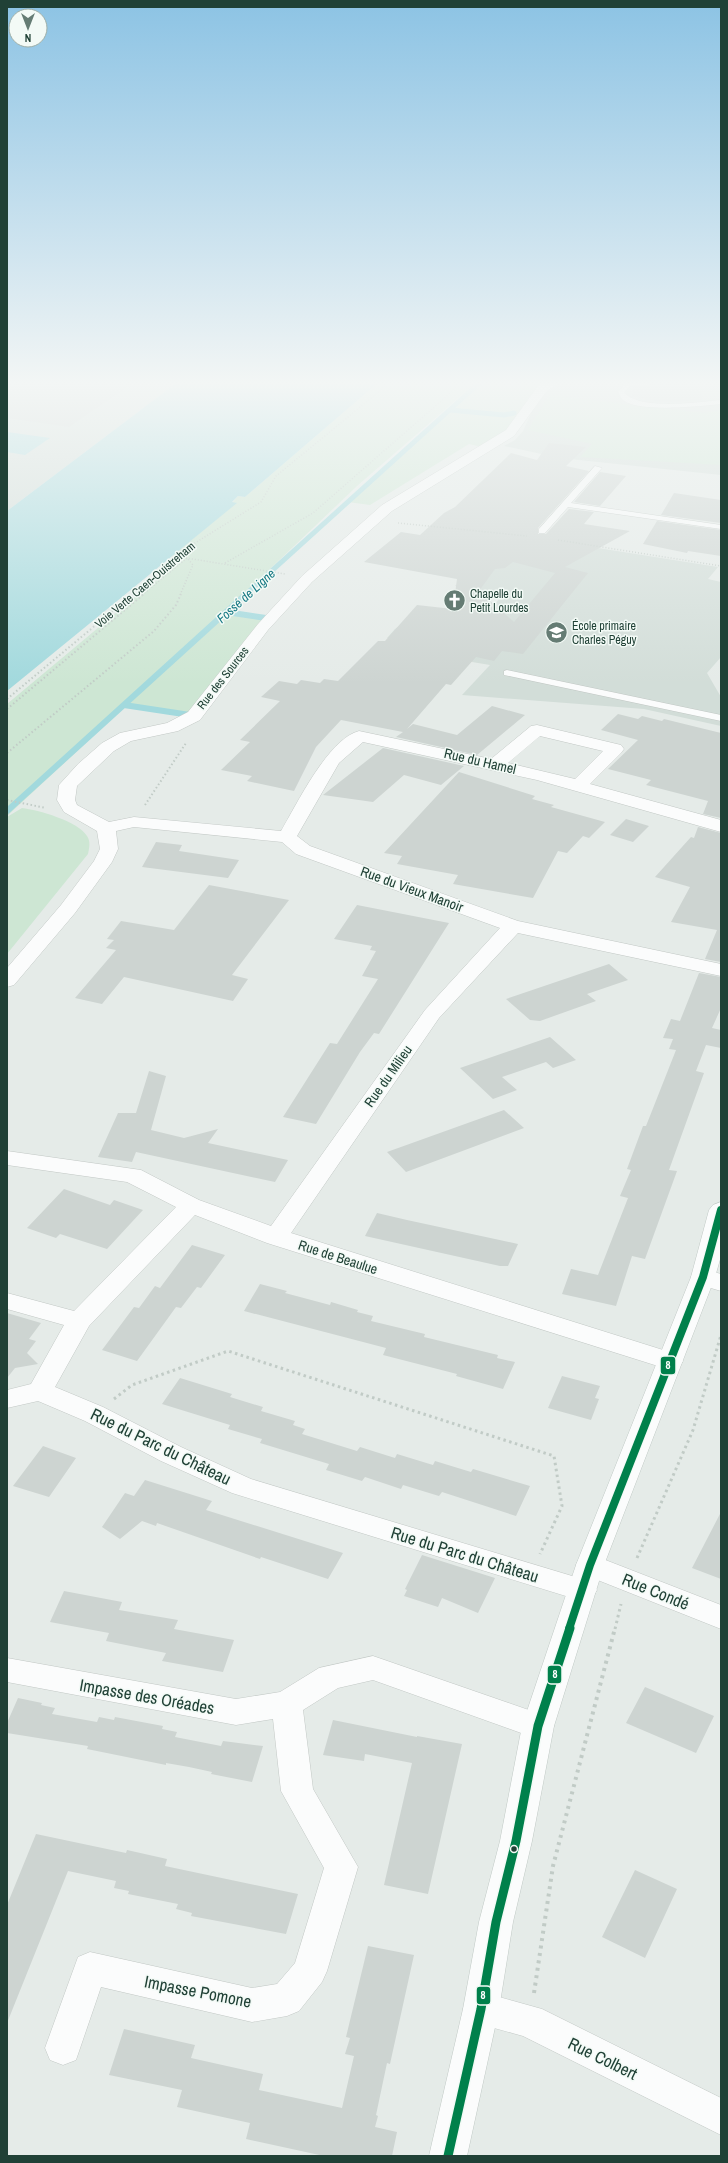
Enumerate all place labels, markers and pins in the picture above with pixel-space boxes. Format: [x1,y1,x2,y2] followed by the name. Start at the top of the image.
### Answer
[470,586,529,616] place label: Chapelle du Petit Lourdes
[441,588,467,614] church icon: Chapelle du Petit Lourdes
[572,618,637,648] place label: École primaire Charles Péguy
[544,620,570,646] school or university icon: École primaire Charles Péguy
[509,1844,519,1854] unlabelled marker

